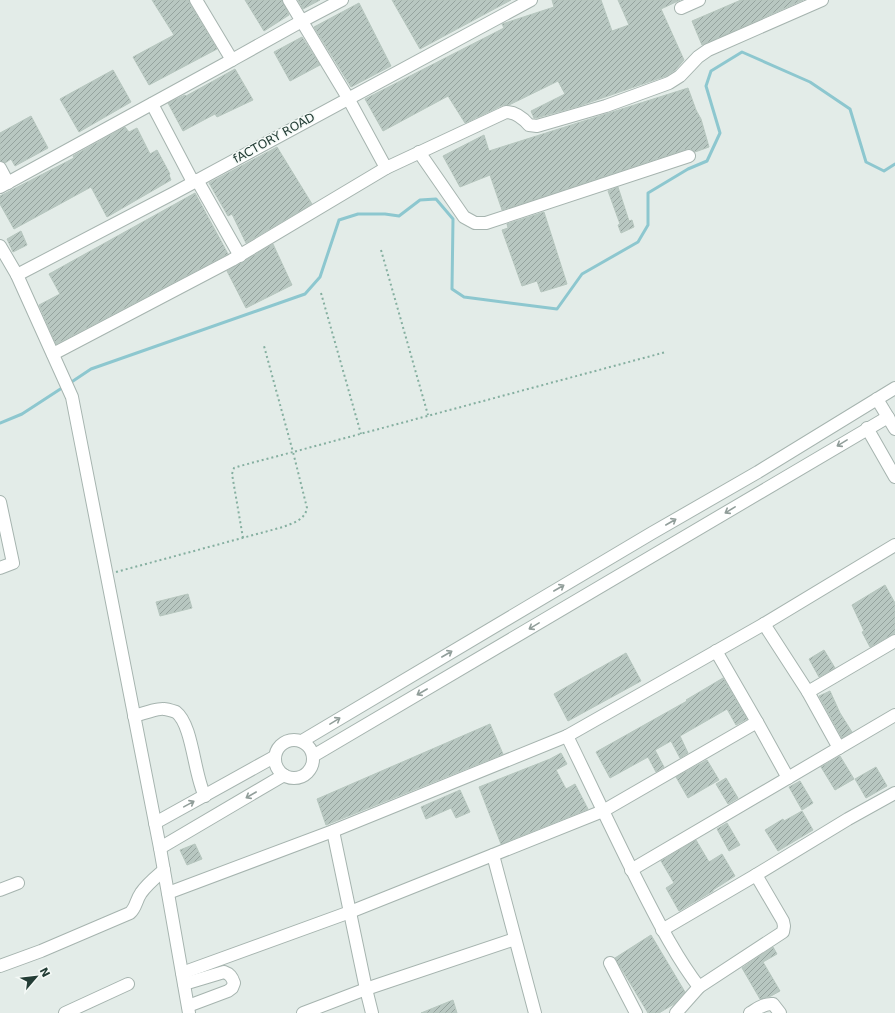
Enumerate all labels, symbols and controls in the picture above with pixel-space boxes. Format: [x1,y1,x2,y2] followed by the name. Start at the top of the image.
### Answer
[231,110,317,166] street label: fACTORY ROAD
[836,440,848,448] one-way arrow
[724,506,736,514] one-way arrow
[665,518,677,526] one-way arrow
[553,584,565,592] one-way arrow
[528,623,540,631] one-way arrow
[441,650,452,658] one-way arrow
[416,689,428,697] one-way arrow
[329,716,341,724] one-way arrow
[245,792,257,800] one-way arrow
[183,800,195,808] one-way arrow
[16,957,56,997] north arrow
[36,965,52,980] text: N

